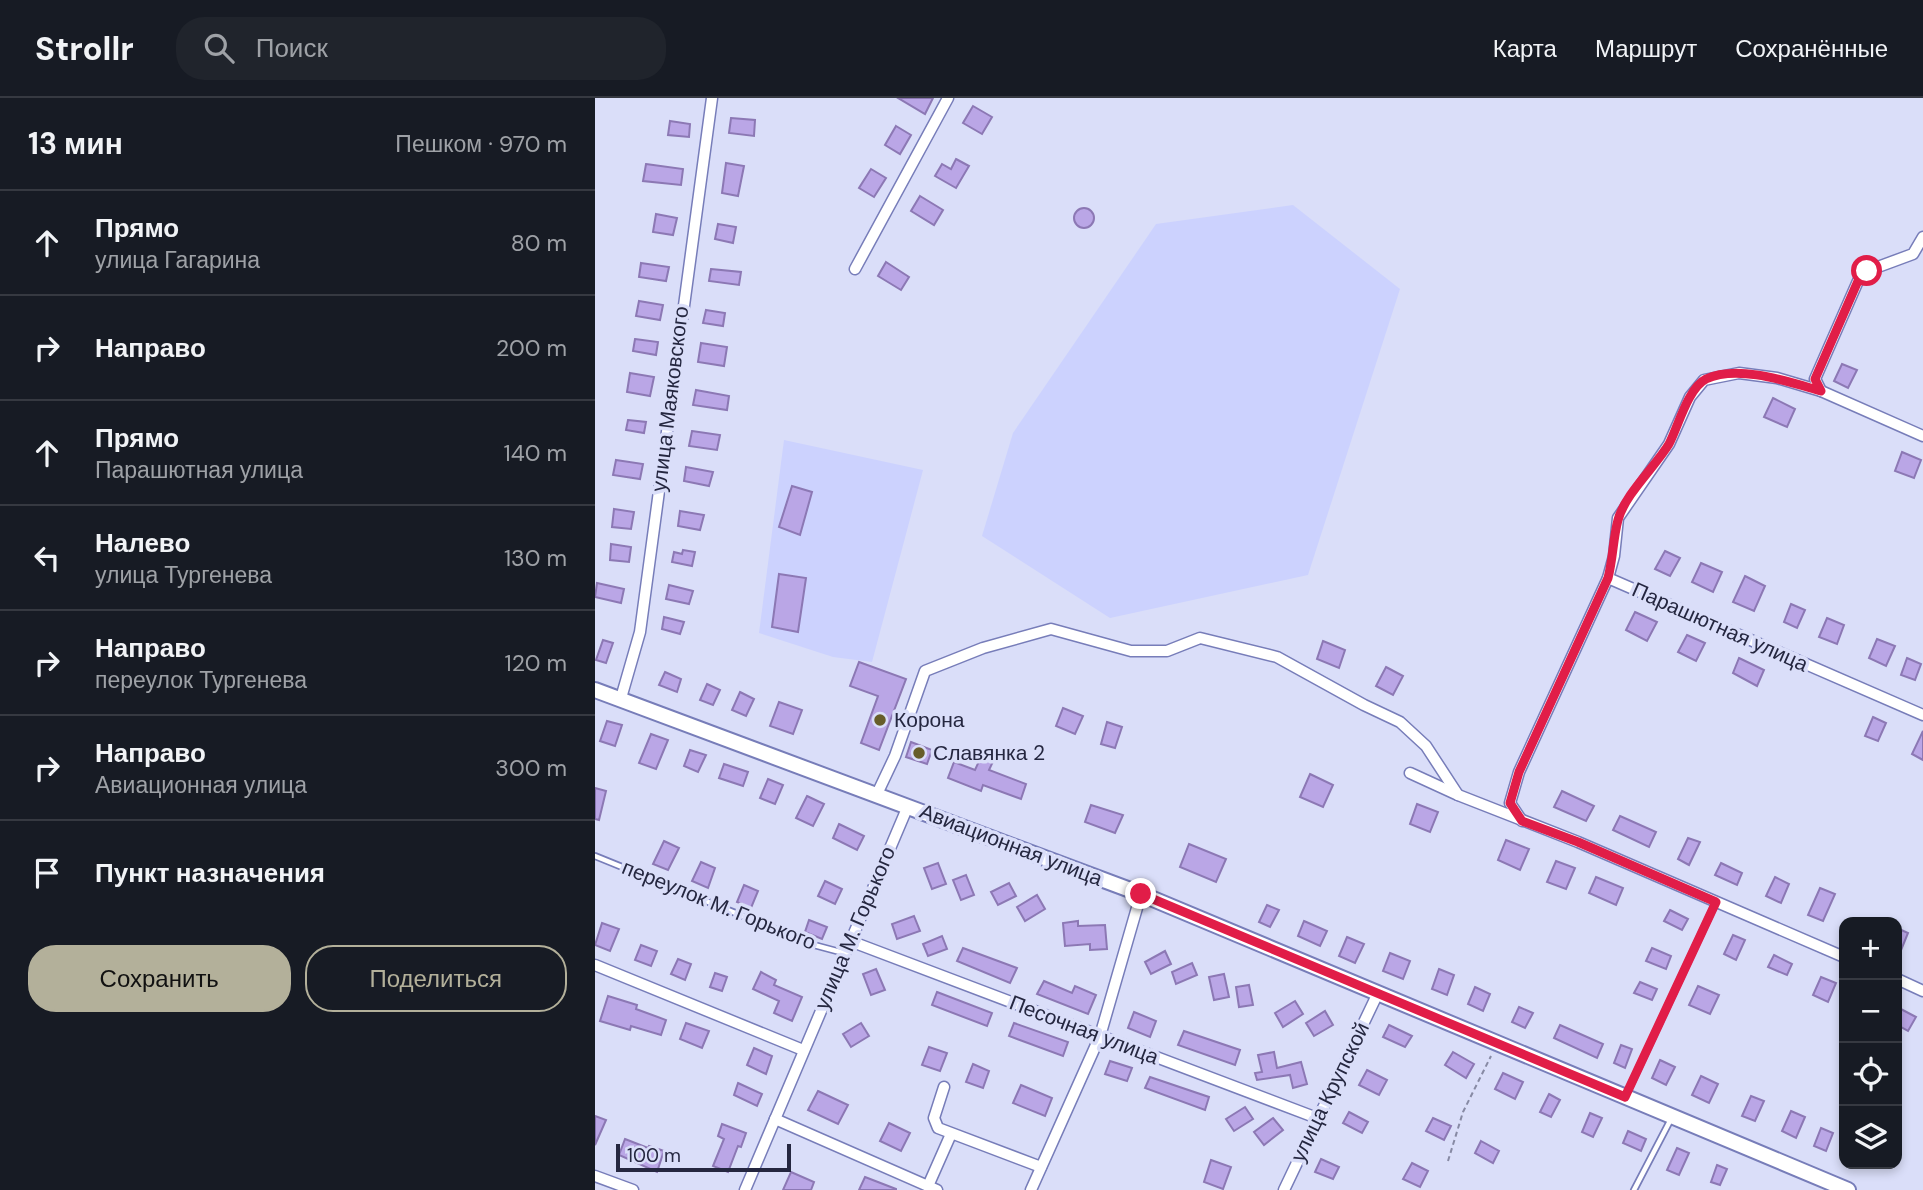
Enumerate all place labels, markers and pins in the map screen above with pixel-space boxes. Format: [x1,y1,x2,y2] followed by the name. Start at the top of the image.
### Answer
[894,706,965,734] place label: Корона
[872,712,888,728] marker: Корона
[933,739,1045,767] place label: Славянка 2
[911,745,927,761] marker: Славянка 2

